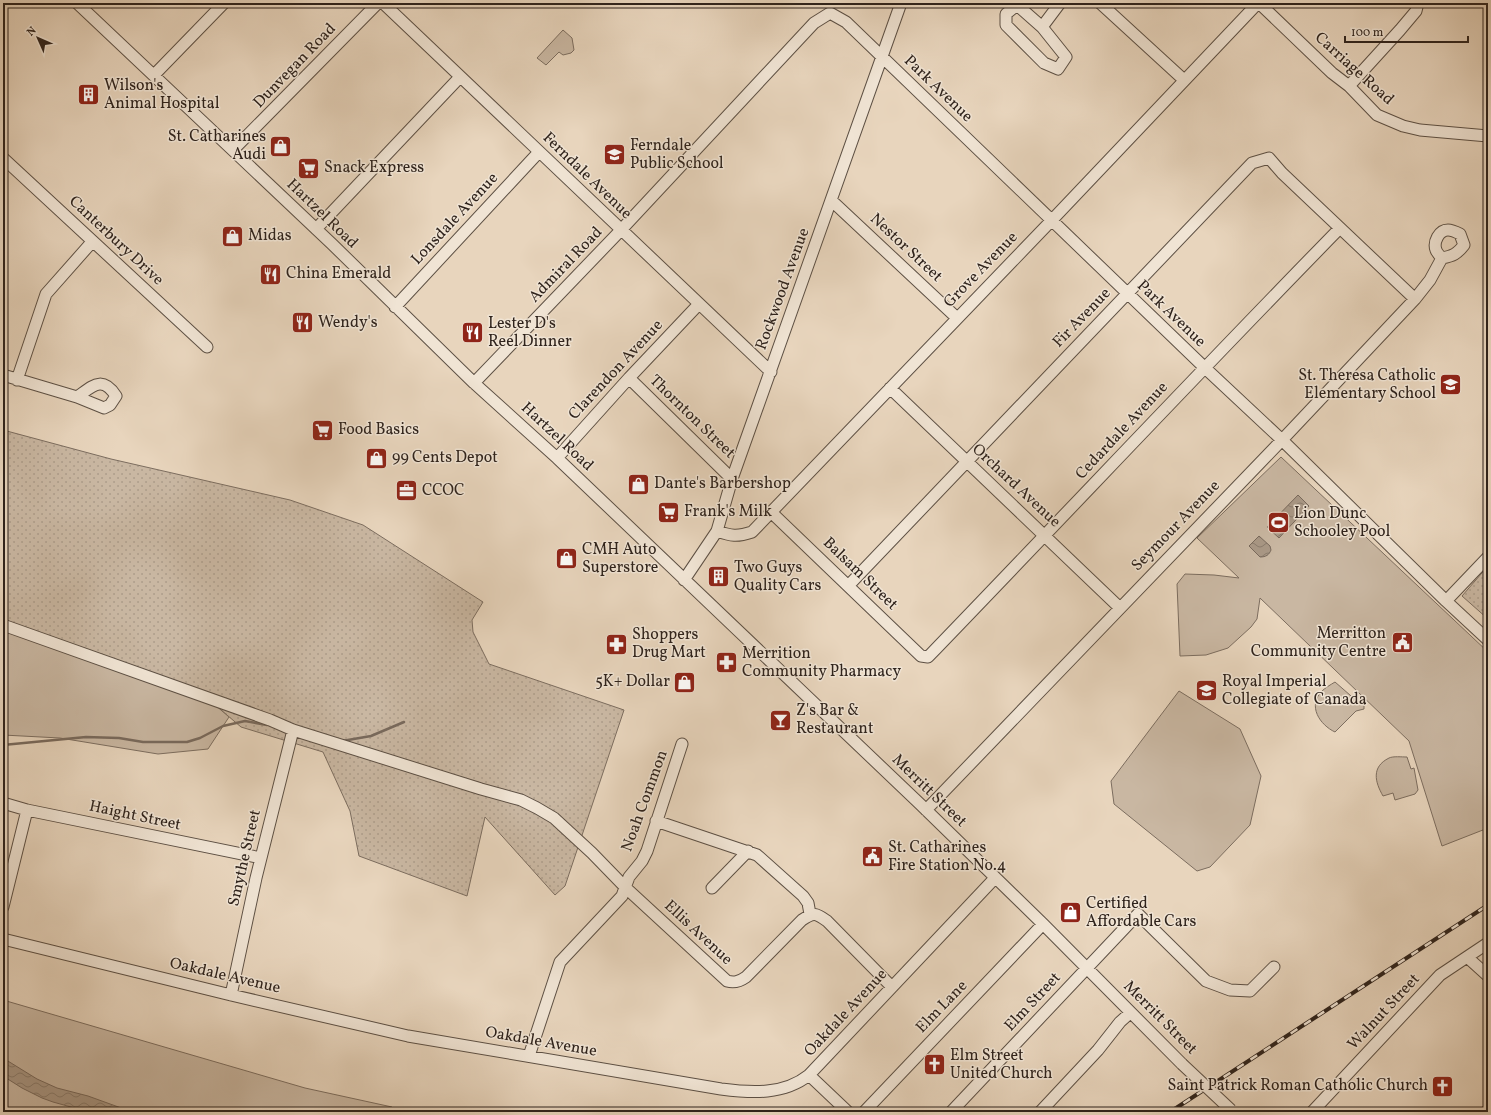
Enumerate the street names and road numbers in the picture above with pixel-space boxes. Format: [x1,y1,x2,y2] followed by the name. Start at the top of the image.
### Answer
[249,19,341,113] street label: Dunvegan Road
[1310,27,1398,111] street label: Carriage Road
[899,50,977,128] street label: Park Avenue
[537,127,637,225] street label: Ferndale Avenue
[406,168,504,270] street label: Lonsdale Avenue
[281,174,363,254] street label: Hartzel Road
[64,191,168,291] street label: Canterbury Drive
[865,209,947,288] street label: Nestor Street
[524,222,608,308] street label: Admiral Road
[751,225,815,353] street label: Rockwood Avenue
[939,227,1023,313] street label: Grove Avenue
[1132,275,1210,353] street label: Park Avenue
[1048,283,1116,353] street label: Fir Avenue
[564,315,668,425] street label: Clarendon Avenue
[644,370,740,464] street label: Thornton Street
[1071,377,1173,485] street label: Cedardale Avenue
[516,398,598,476] street label: Hartzel Road
[967,439,1065,533] street label: Orchard Avenue
[1127,476,1225,576] street label: Seymour Avenue
[818,532,903,616] street label: Balsam Street
[616,747,674,855] street label: Noah Common
[887,750,972,833] street label: Merritt Street
[87,796,183,837] street label: Haight Street
[223,807,267,909] street label: Smythe Street
[659,895,737,971] street label: Ellis Avenue
[167,953,283,999] street label: Oakdale Avenue
[799,964,893,1062] street label: Oakdale Avenue
[1000,967,1066,1036] street label: Elm Street
[1343,969,1425,1055] street label: Walnut Street
[911,976,973,1038] street label: Elm Lane
[1118,976,1202,1060] street label: Merritt Street
[483,1021,599,1063] street label: Oakdale Avenue

